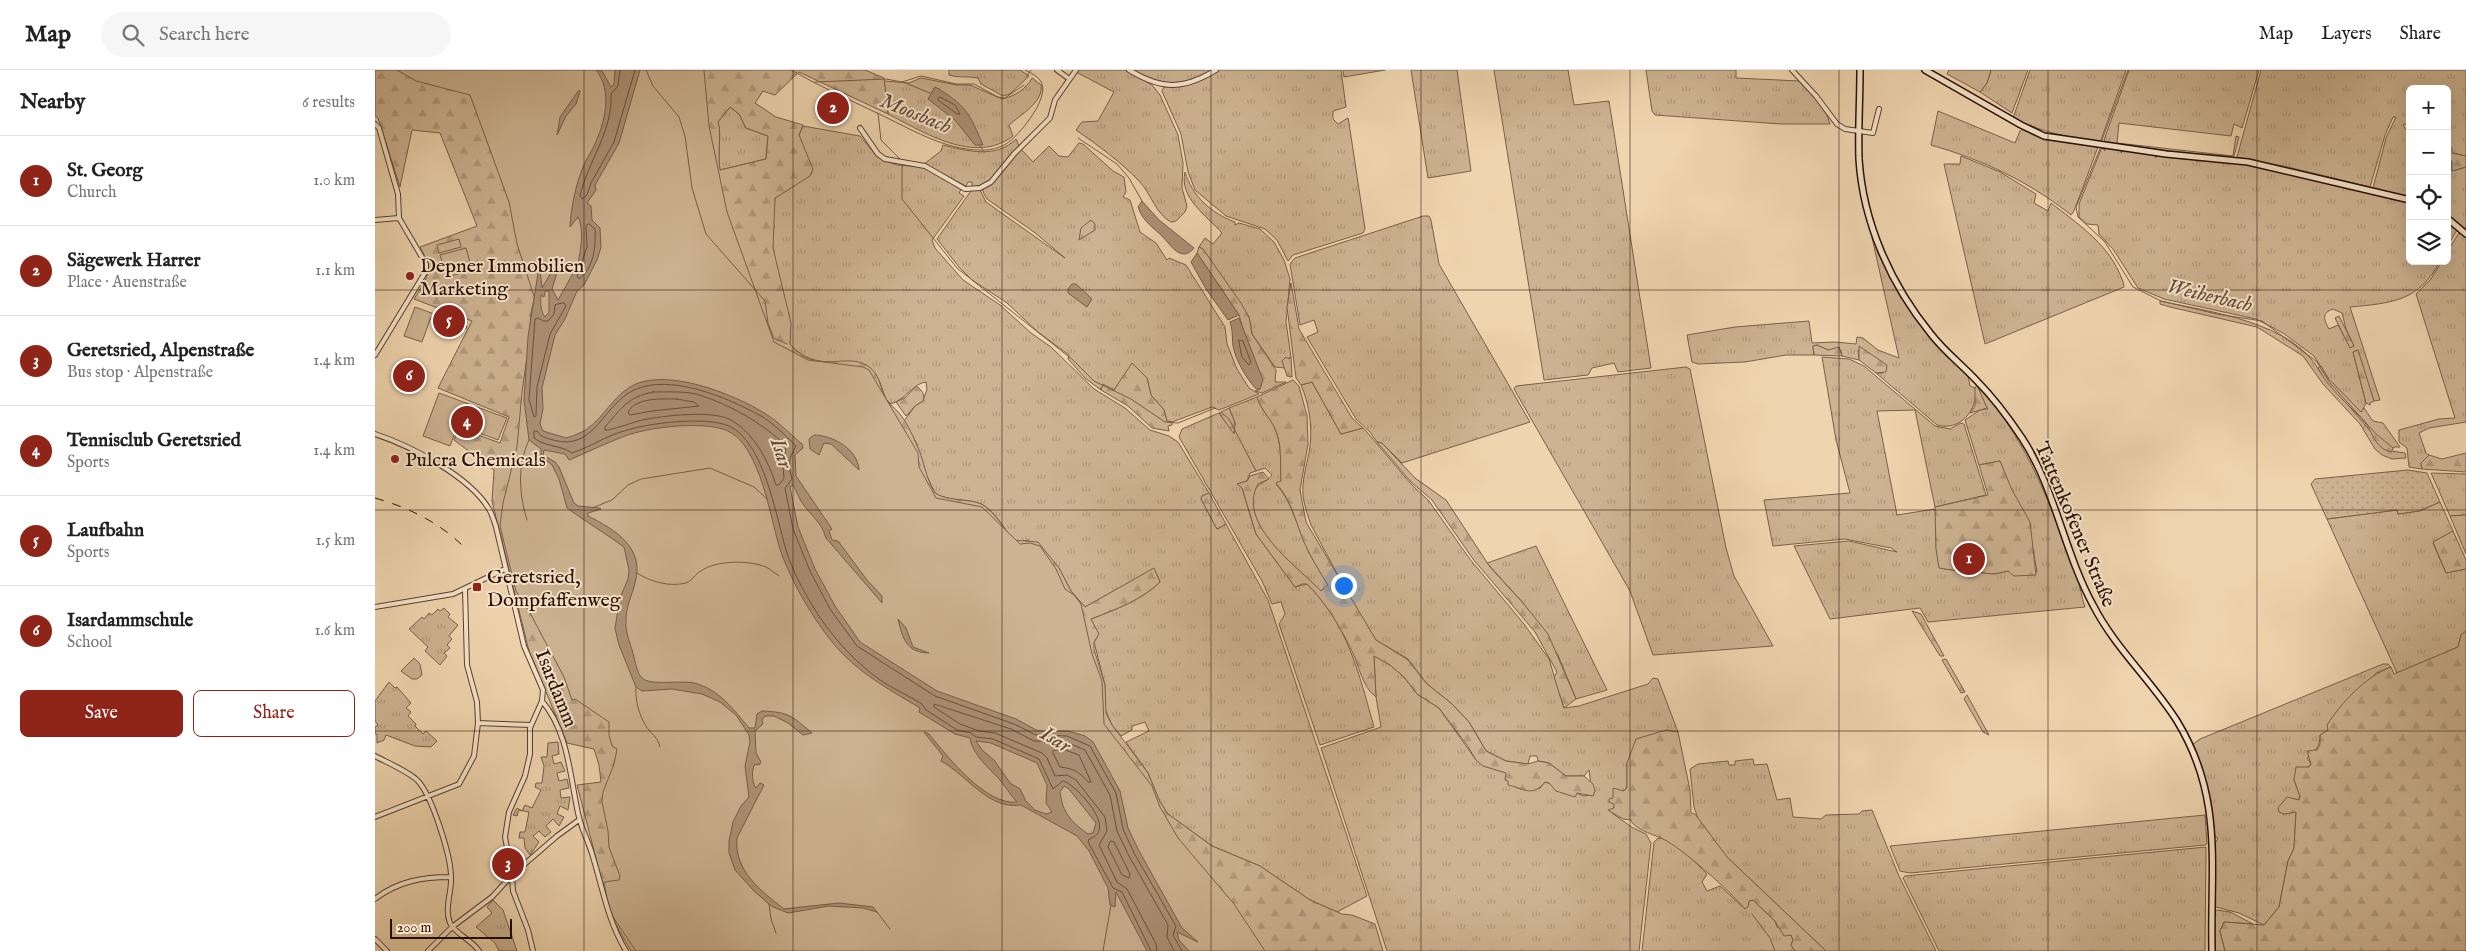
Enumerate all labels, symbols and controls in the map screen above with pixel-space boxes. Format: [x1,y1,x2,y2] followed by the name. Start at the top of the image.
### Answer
[101,12,451,57] search box
[25,19,71,50] text: Map
[119,21,147,49] icon: search
[159,23,250,47] text: Search here
[2259,23,2293,46] text: Map
[2321,23,2372,46] text: Layers
[2400,23,2441,46] text: Share
[2406,85,2451,265] map controls
[2406,85,2451,130] button: +
[876,88,955,141] water label: Moosbach
[20,89,85,116] text: Nearby
[817,89,849,127] pin: 2
[302,93,355,113] text: 6 results
[2406,130,2451,175] button: −
[67,159,143,183] text: St. Georg
[33,171,39,191] text: 1
[313,171,355,191] text: 1.0 km
[2406,175,2451,220] button: locate
[67,183,116,203] text: Church
[2406,220,2451,265] button: layers
[67,249,201,273] text: Sägewerk Harrer
[420,254,585,302] place label: Depner Immobilien Marketing
[32,261,40,281] text: 2
[315,261,355,281] text: 1.1 km
[404,270,416,282] marker: Depner Immobilien Marketing
[67,273,187,293] text: Place · Auenstraße
[2164,274,2255,319] water label: Weiherbach
[433,302,465,340] pin: 5
[67,339,254,363] text: Geretsried, Alpenstraße
[33,351,39,371] text: 3
[313,351,355,371] text: 1.4 km
[393,357,425,395] pin: 6
[67,363,213,383] text: Bus stop · Alpenstraße
[451,403,483,441] pin: 4
[67,429,241,453] text: Tennisclub Geretsried
[763,434,798,473] water label: Isar
[2029,438,2121,611] street label: Tattenkofener Straße
[32,441,40,461] text: 4
[313,441,355,461] text: 1.4 km
[405,448,546,473] place label: Pulcra Chemicals
[67,453,109,473] text: Sports
[389,453,401,465] marker: Pulcra Chemicals
[67,519,144,543] text: Laufbahn
[33,531,39,551] text: 5
[315,531,355,551] text: 1.5 km
[1953,540,1985,578] pin: 1
[67,543,109,563] text: Sports
[487,565,622,613] place label: Geretsried, Dompfaffenweg
[1331,573,1357,599] your location
[471,581,483,593] marker: Geretsried, Dompfaffenweg
[67,609,193,633] text: Isardammschule
[33,621,39,641] text: 6
[314,621,355,641] text: 1.6 km
[67,633,112,653] text: School
[529,646,583,731] street label: Isardamm
[20,690,183,737] button: Save
[193,690,355,737] button: Share
[1034,720,1076,760] water label: Isar
[492,845,524,883] pin: 3
[390,916,513,939] scale bar
[397,919,431,937] text: 200 m

